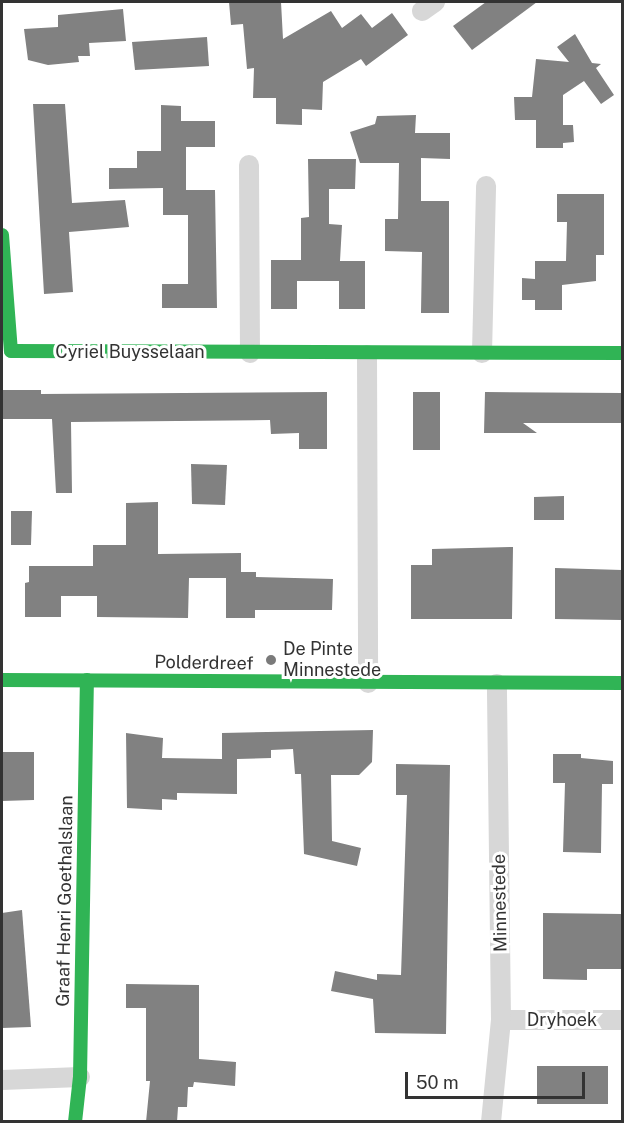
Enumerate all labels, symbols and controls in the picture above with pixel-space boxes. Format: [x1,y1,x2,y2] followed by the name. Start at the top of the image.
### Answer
[55,341,205,363] street label: Cyriel Buysselaan
[283,639,381,682] place label: De Pinte Minnestede
[154,651,254,675] street label: Polderdreef
[264,653,278,667] marker: De Pinte Minnestede
[52,795,78,1007] street label: Graaf Henri Goethalslaan
[488,854,512,952] street label: Minnestede
[527,1009,597,1031] street label: Dryhoek
[408,1060,588,1098] scale bar
[416,1072,459,1093] text: 50 m

